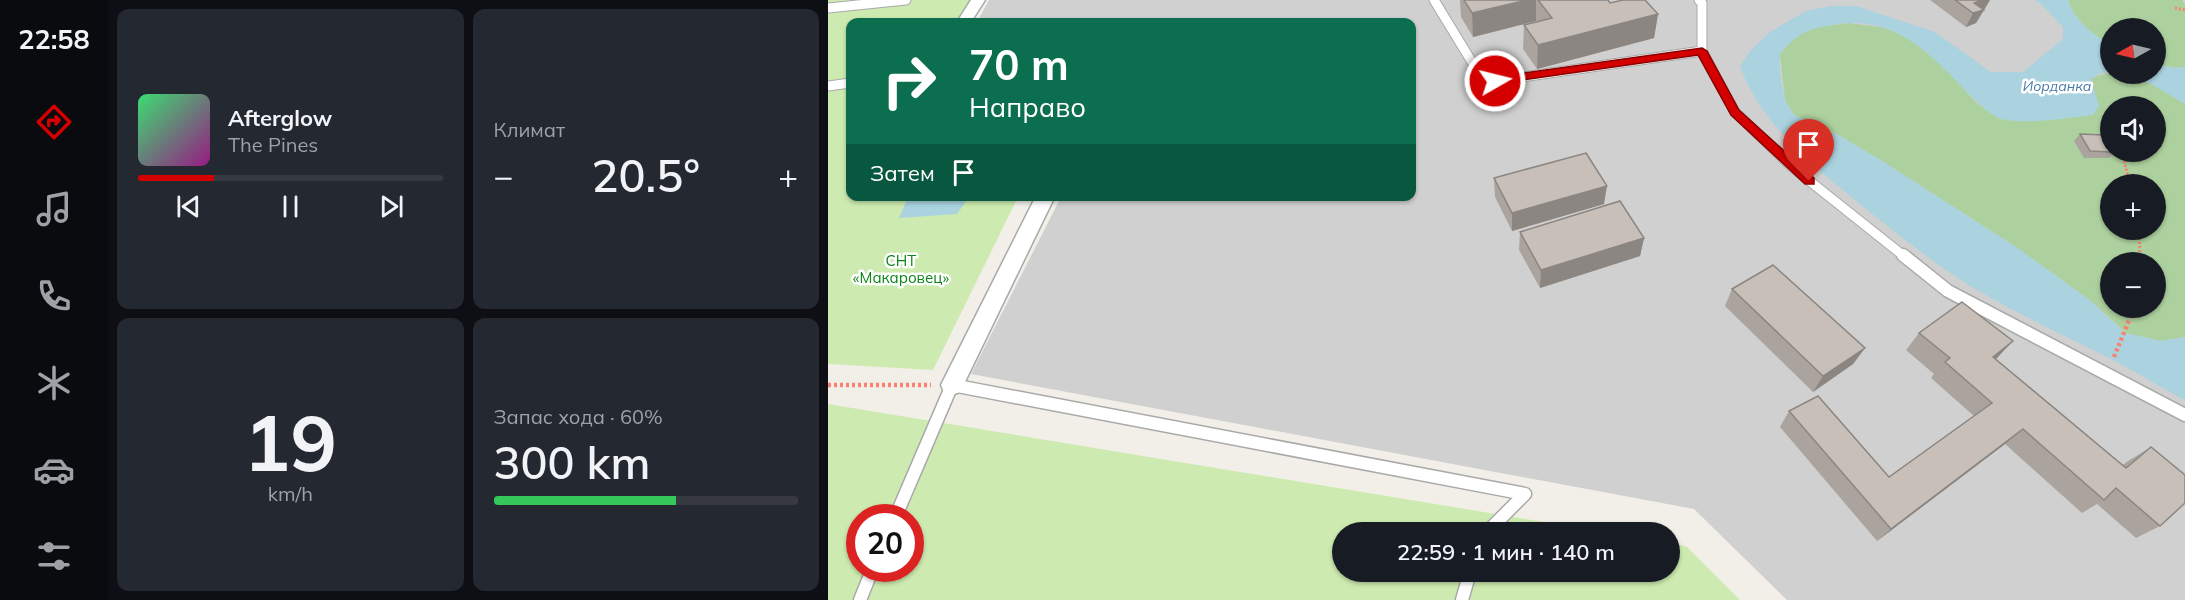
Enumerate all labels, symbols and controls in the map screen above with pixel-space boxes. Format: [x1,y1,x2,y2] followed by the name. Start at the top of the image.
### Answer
[2100,18,2166,84] north arrow
[2100,18,2166,318] map controls
[18,22,90,56] text: 22:58
[969,38,1069,91] text: 70 m
[870,42,948,120] icon: right
[1463,49,1527,113] position arrow
[2023,77,2092,95] water label: Иорданка
[969,90,1086,124] text: Направо
[2100,96,2166,162] button: sound
[33,101,75,143] icon: directions
[228,104,332,132] text: Afterglow
[494,117,565,142] text: Климат
[1783,119,1834,181] pin
[1792,128,1825,161] icon: arrive
[228,132,318,157] text: The Pines
[591,147,700,203] text: 20.5°
[494,155,513,196] text: −
[778,155,798,196] text: +
[947,156,980,189] icon: arrive
[870,159,935,187] text: Затем
[2100,174,2166,240] button: +
[33,188,75,230] icon: music
[172,190,205,223] icon: previous
[274,190,307,223] icon: pause
[375,190,408,223] icon: next
[853,251,949,287] park label: СНТ «Макаровец»
[2100,252,2166,318] button: −
[33,275,75,317] icon: phone
[33,362,75,404] icon: climate
[243,393,337,491] text: 19
[494,404,663,429] text: Запас хода · 60%
[494,434,650,490] text: 300 km
[33,449,75,491] icon: car
[268,481,313,506] text: km/h
[846,504,924,582] speed limit sign: 20
[33,535,75,577] icon: filters
[1397,538,1615,566] text: 22:59 · 1 мин · 140 m

